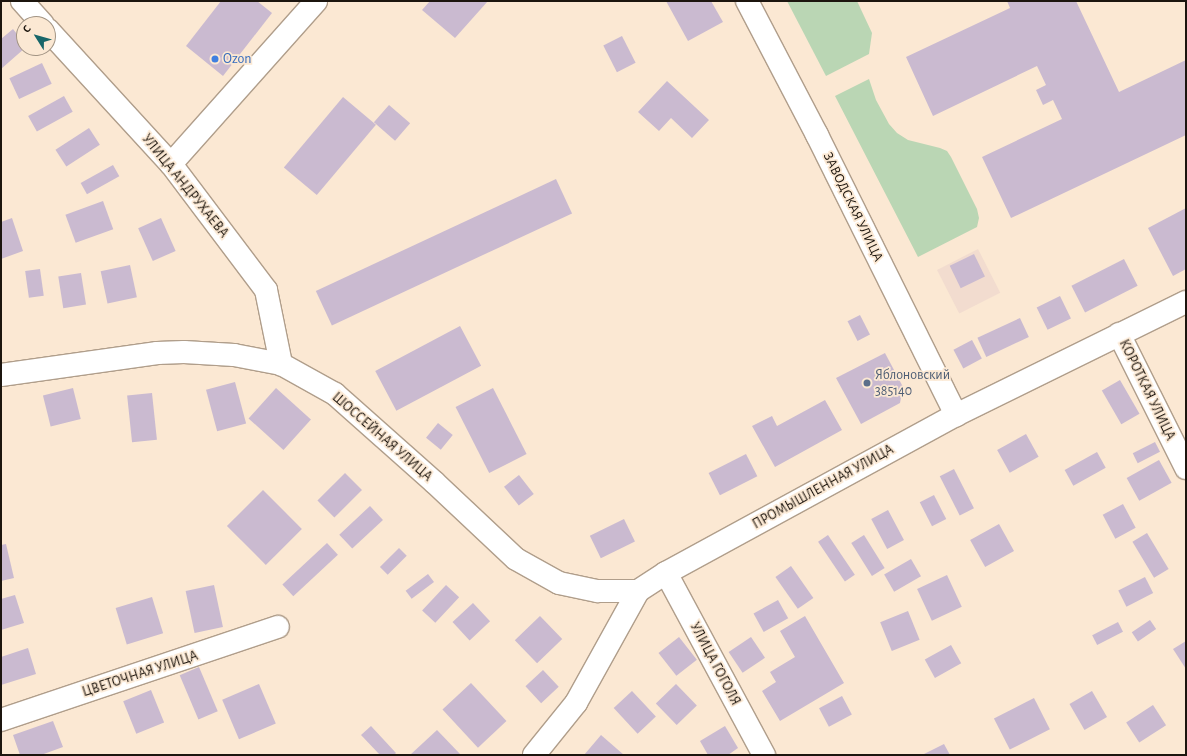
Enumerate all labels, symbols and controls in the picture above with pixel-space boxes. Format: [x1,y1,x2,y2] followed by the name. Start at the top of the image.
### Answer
[16,16,56,56] north arrow
[21,23,33,35] text: С
[223,51,251,67] place label: Ozon
[210,54,220,64] marker: Ozon
[138,131,232,241] street label: УЛИЦА АНДРУХАЕВА
[819,150,887,264] street label: ЗАВОДСКАЯ УЛИЦА
[1115,337,1179,443] street label: КОРОТКАЯ УЛИЦА
[875,367,950,400] place label: Яблоновский 385140
[862,378,872,388] marker: Яблоновский 385140
[329,389,435,485] street label: ШОССЕЙНАЯ УЛИЦА
[750,441,896,533] street label: ПРОМЫШЛЕННАЯ УЛИЦА
[686,620,744,708] street label: УЛИЦА ГОГОЛЯ
[80,647,200,701] street label: ЦВЕТОЧНАЯ УЛИЦА

